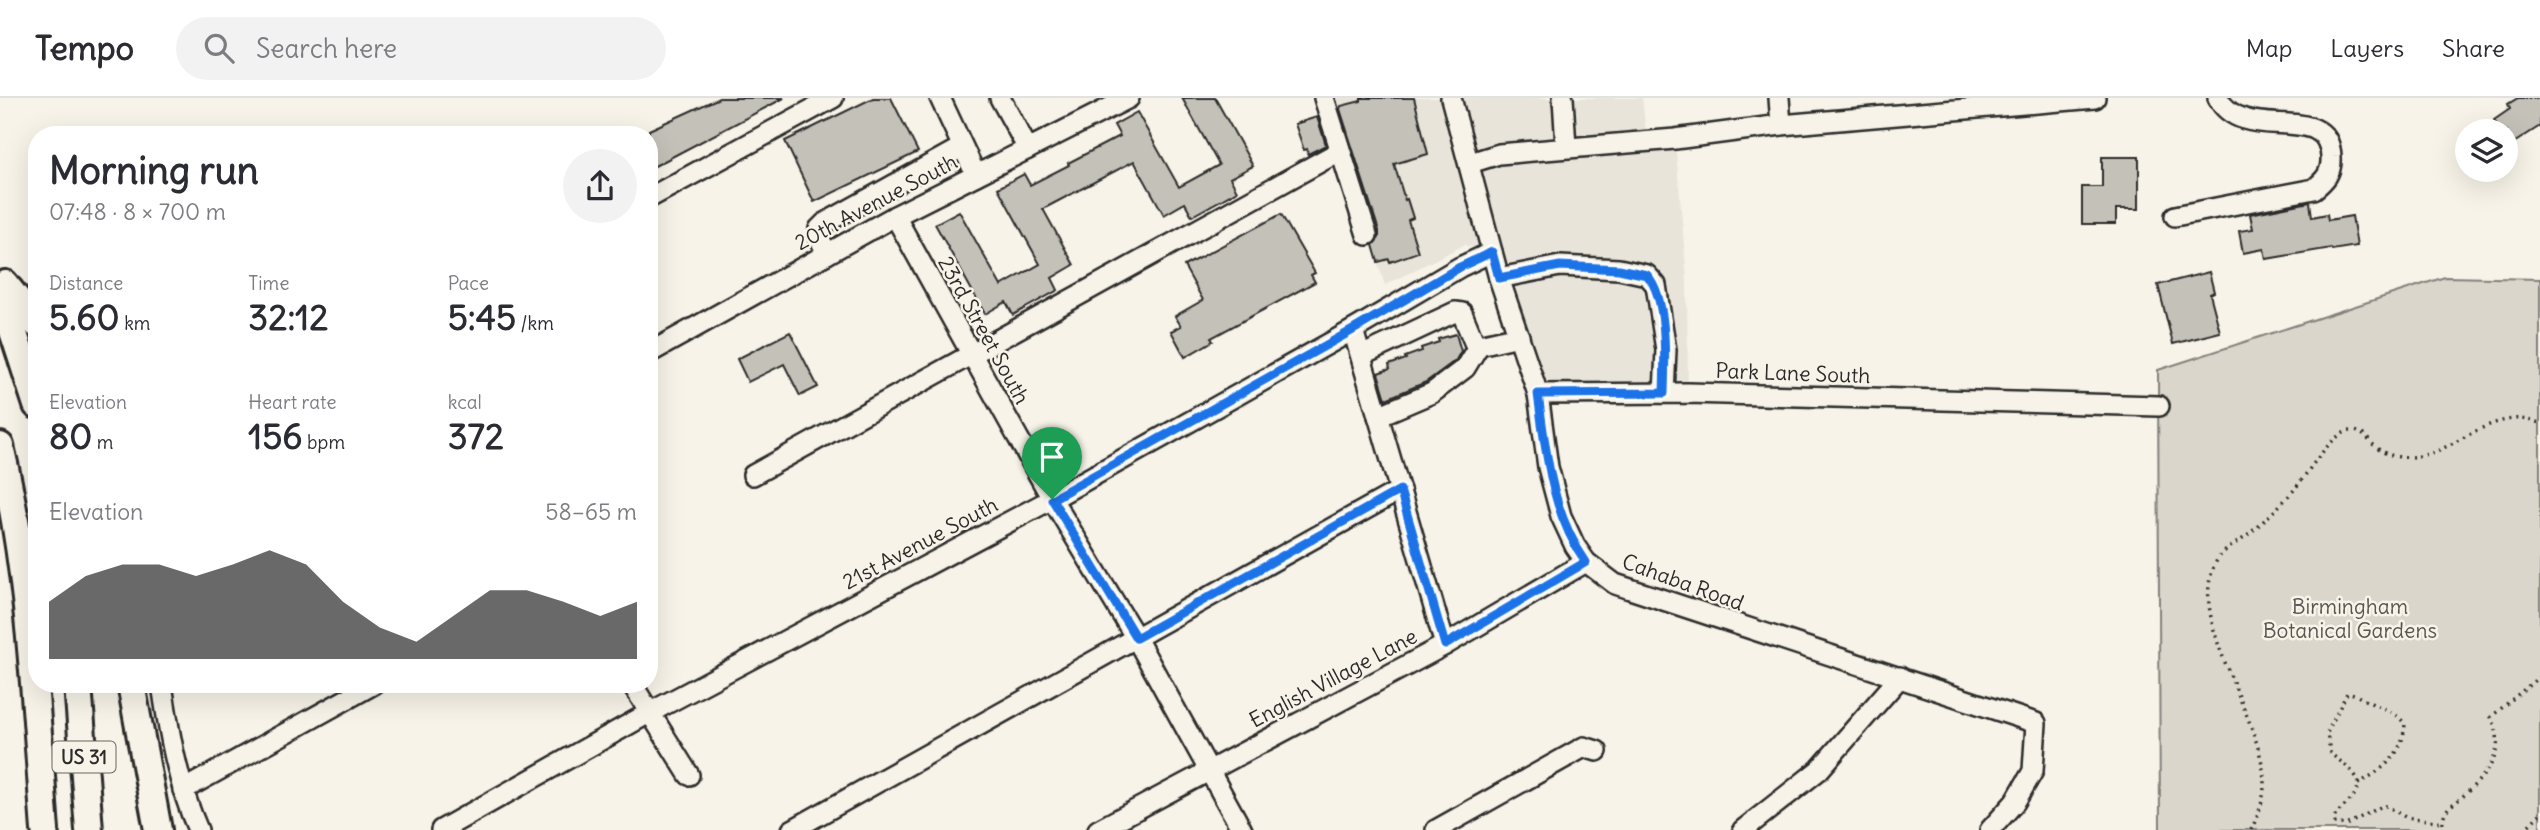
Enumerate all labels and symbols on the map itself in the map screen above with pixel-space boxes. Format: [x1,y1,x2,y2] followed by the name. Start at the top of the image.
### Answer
[790,148,962,256] street label: 20th Avenue South
[932,251,1036,409] street label: 23rd Street South
[1715,357,1871,389] street label: Park Lane South
[1022,427,1082,499] pin
[838,491,1002,595] street label: 21st Avenue South
[1618,547,1748,617] street label: Cahaba Road
[2263,593,2437,644] park label: Birmingham Botanical Gardens
[1244,622,1422,734] street label: English Village Lane
[52,742,116,772] road number: US 31

